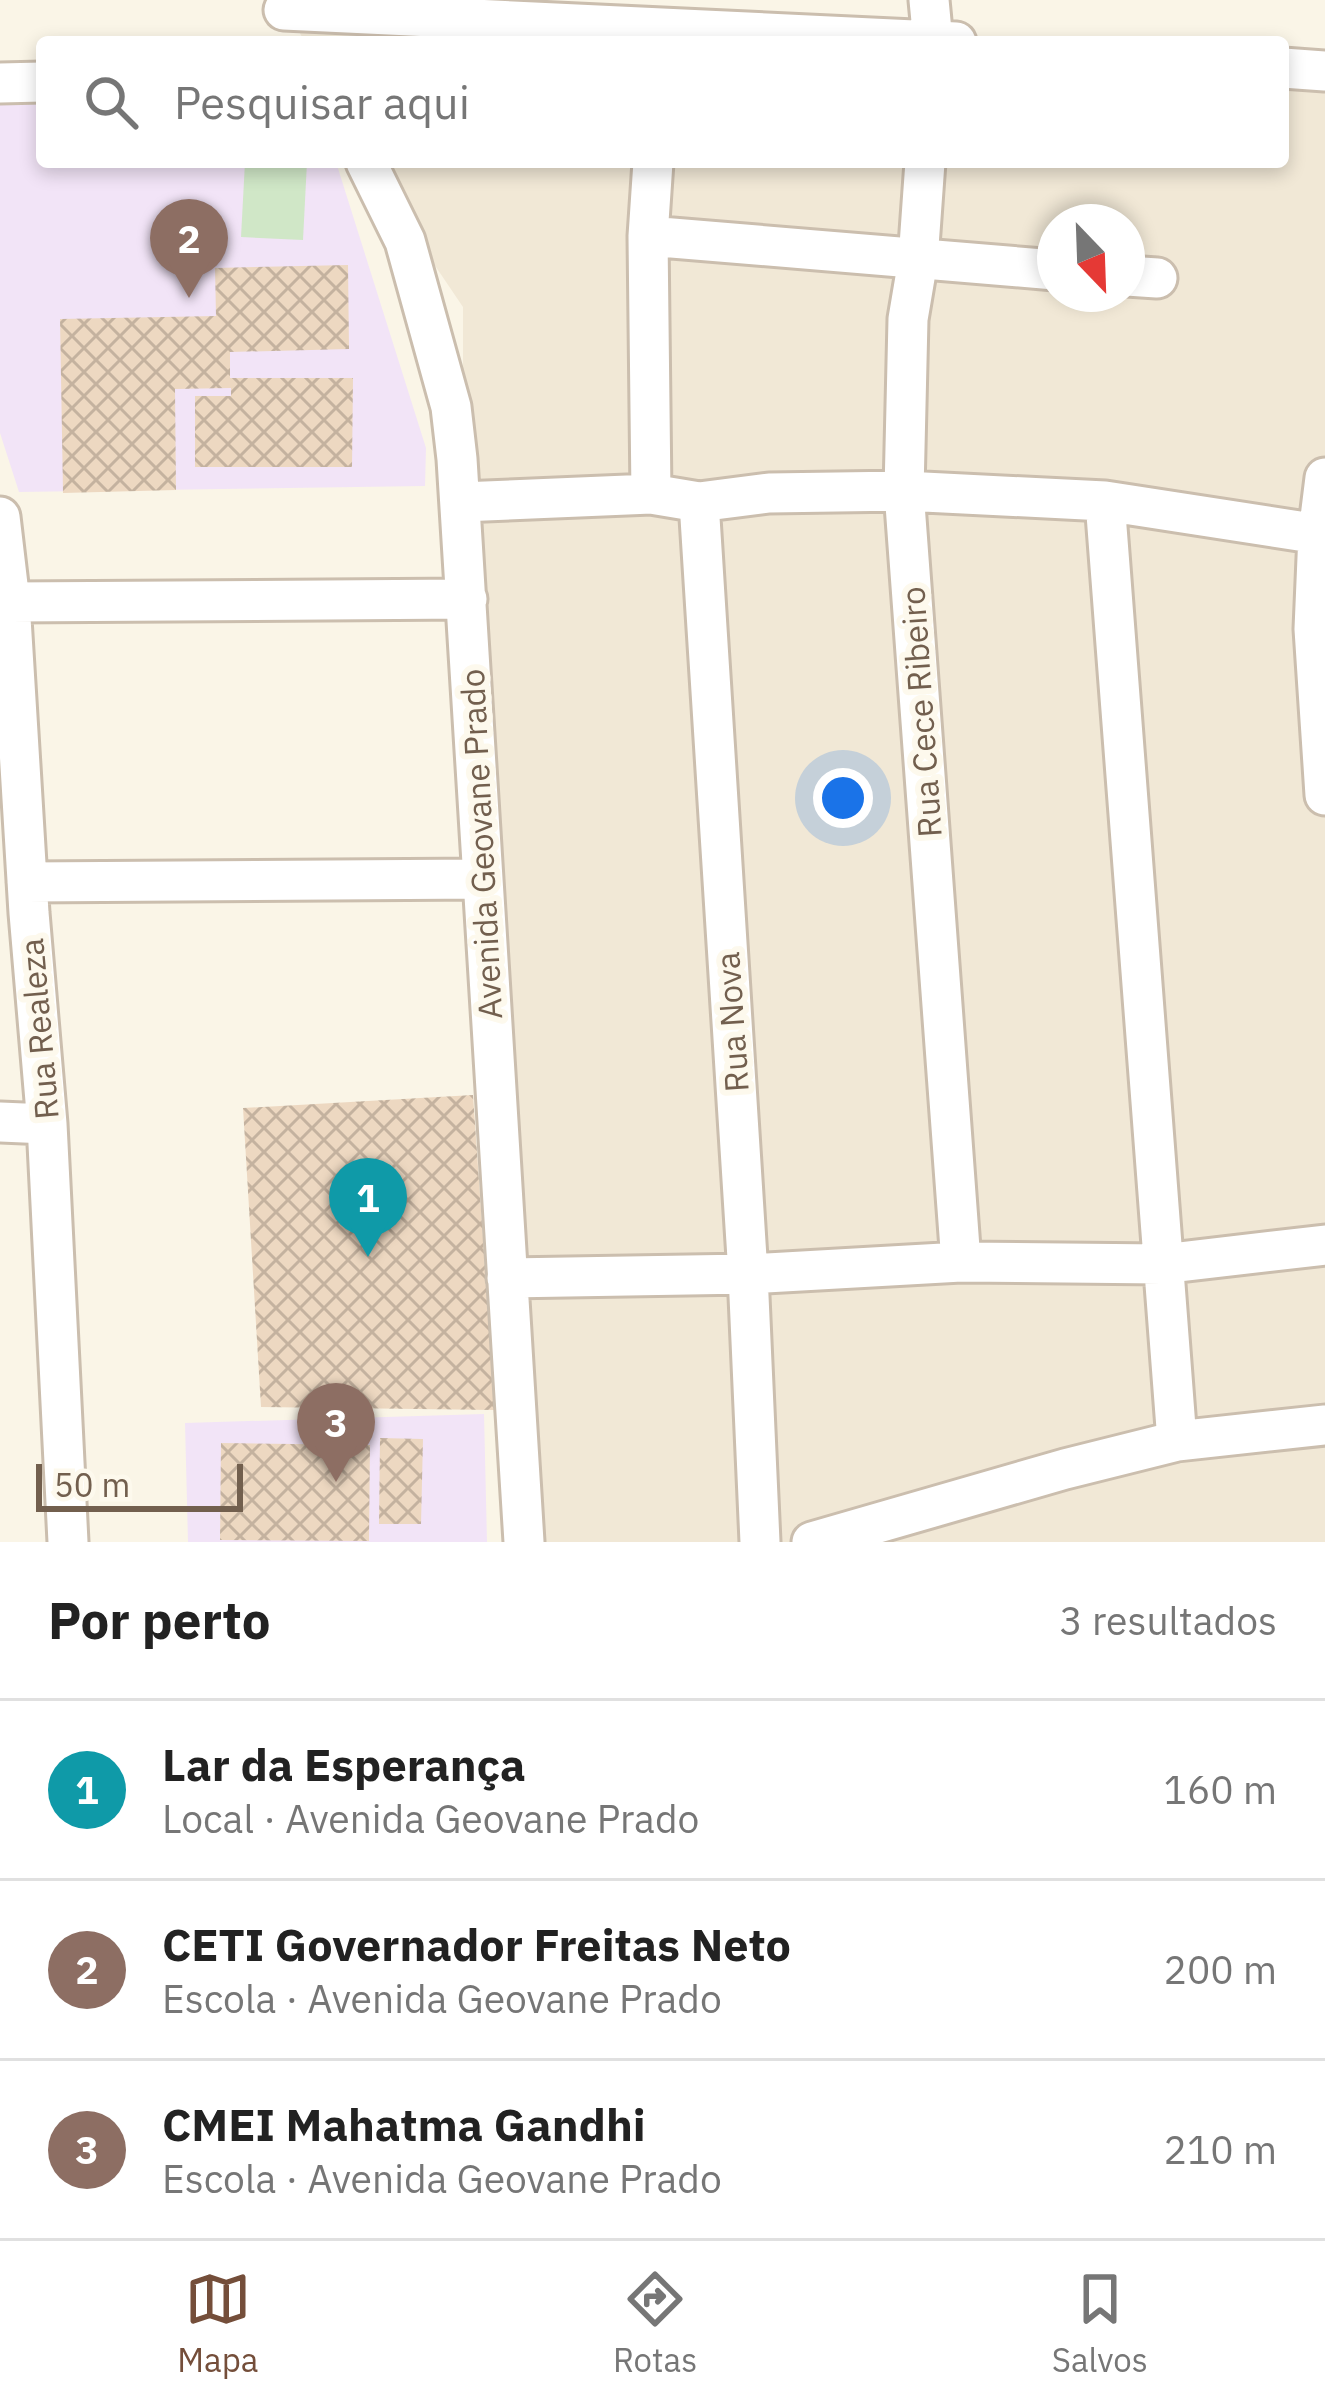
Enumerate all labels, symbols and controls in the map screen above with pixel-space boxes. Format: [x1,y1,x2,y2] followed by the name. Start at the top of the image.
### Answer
[36,36,1289,168] search box
[78,69,144,135] icon: search
[174,73,470,131] text: Pesquisar aqui
[150,199,228,298] pin: 2
[1037,204,1145,312] north arrow
[890,585,951,839] street label: Rua Cece Ribeiro
[450,668,511,1020] street label: Avenida Geovane Prado
[813,768,873,828] your location
[9,937,68,1121] street label: Rua Realeza
[705,951,758,1094] street label: Rua Nova
[329,1158,407,1257] pin: 1
[297,1383,375,1482] pin: 3
[36,1458,243,1511] scale bar
[54,1463,130,1506] text: 50 m
[48,1587,270,1653] text: Por perto
[1059,1595,1277,1646] text: 3 resultados
[162,1735,526,1793] text: Lar da Esperança
[75,1764,99,1815] text: 1
[1164,1764,1277,1815] text: 160 m
[162,1793,699,1844] text: Local · Avenida Geovane Prado
[162,1915,791,1973] text: CETI Governador Freitas Neto
[75,1944,99,1995] text: 2
[1164,1944,1277,1995] text: 200 m
[162,1973,722,2024] text: Escola · Avenida Geovane Prado
[162,2095,646,2153] text: CMEI Mahatma Gandhi
[75,2124,99,2175] text: 3
[1164,2124,1277,2175] text: 210 m
[162,2153,722,2204] text: Escola · Avenida Geovane Prado
[177,2266,258,2381] tab: Mapa
[613,2266,697,2381] tab: Rotas
[1052,2266,1148,2381] tab: Salvos

